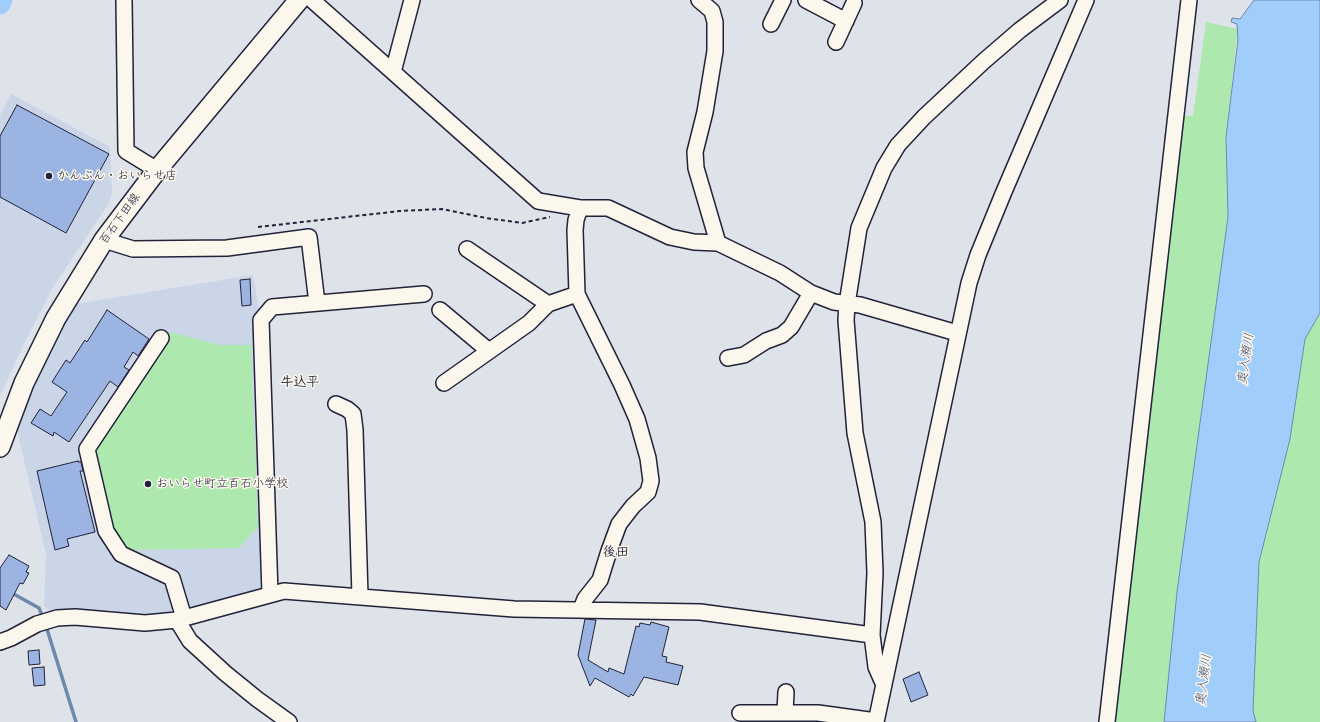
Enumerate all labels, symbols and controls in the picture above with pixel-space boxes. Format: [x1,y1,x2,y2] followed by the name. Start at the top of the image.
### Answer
[57,169,177,183] place label: かんぶん・おいらせ店
[44,171,54,181] marker: かんぶん・おいらせ店
[97,190,143,248] street label: 百石下田線
[1235,332,1257,386] water label: 奥入瀬川
[281,375,319,391] district label: 牛込平
[156,477,288,491] place label: おいらせ町立百石小学校
[143,479,153,489] marker: おいらせ町立百石小学校
[603,545,629,561] district label: 後田
[1193,653,1215,707] water label: 奥入瀬川

